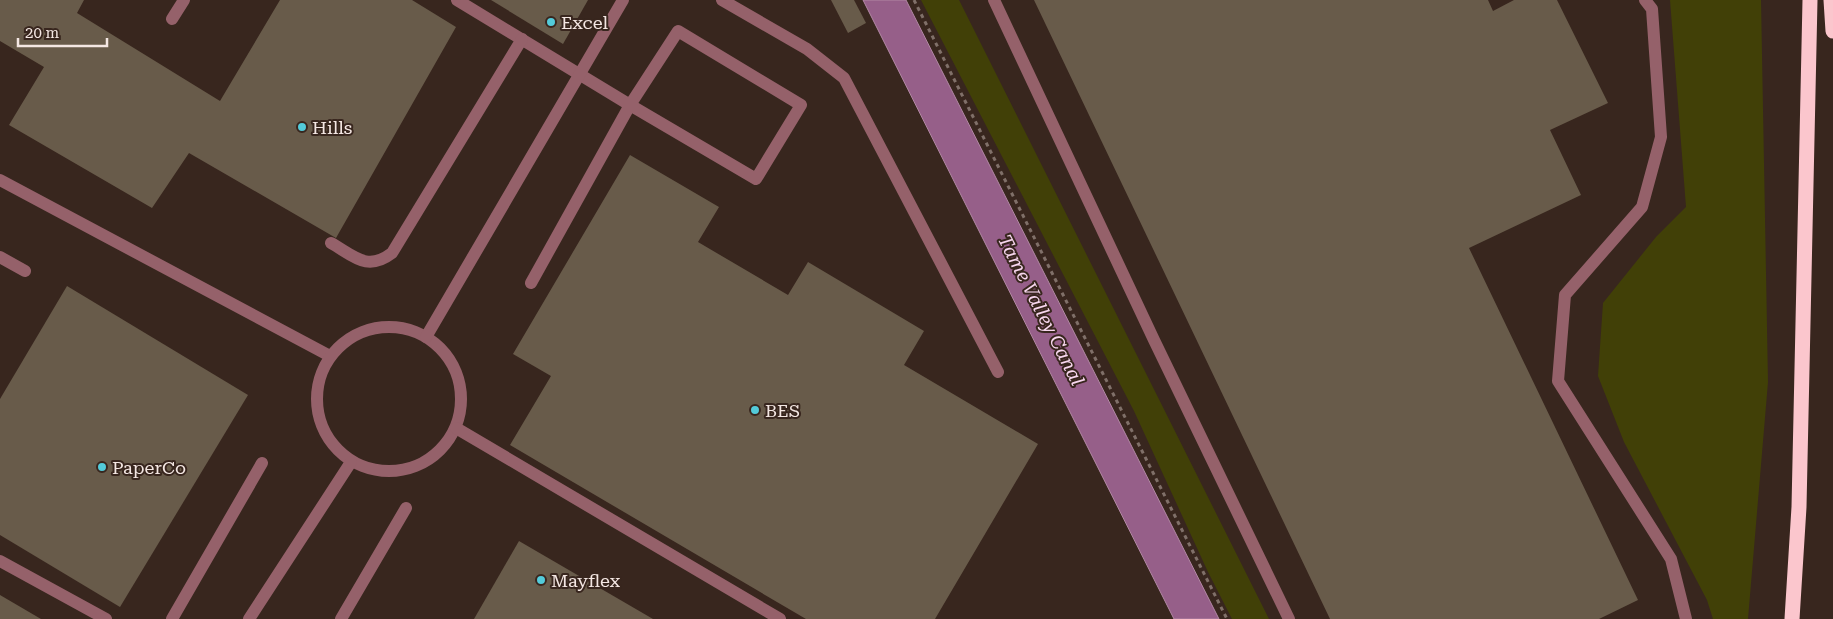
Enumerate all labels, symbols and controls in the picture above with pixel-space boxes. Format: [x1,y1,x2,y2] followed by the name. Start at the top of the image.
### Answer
[561,12,608,33] place label: Excel
[18,15,106,47] scale bar
[545,16,557,28] marker: Excel
[25,24,60,42] text: 20 m
[312,117,352,138] place label: Hills
[296,121,308,133] marker: Hills
[993,231,1089,390] water label: Tame Valley Canal
[765,400,800,421] place label: BES
[749,404,761,416] marker: BES
[112,457,186,478] place label: PaperCo
[96,461,108,473] marker: PaperCo
[551,570,621,591] place label: Mayflex
[535,574,547,586] marker: Mayflex

